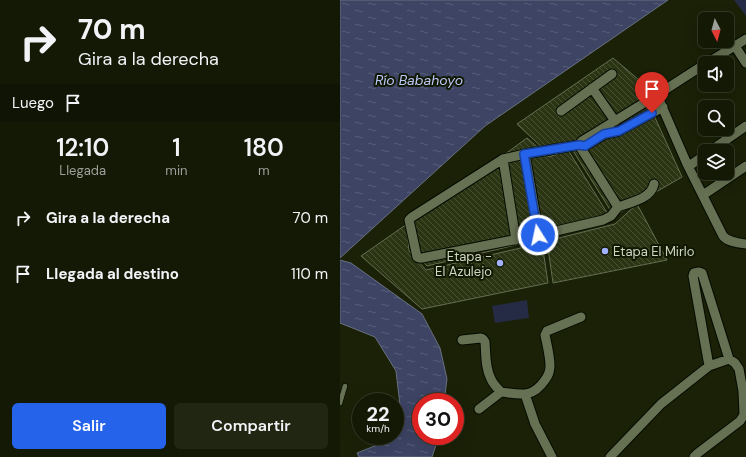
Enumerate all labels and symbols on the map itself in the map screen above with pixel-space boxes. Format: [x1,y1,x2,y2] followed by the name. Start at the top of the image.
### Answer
[698,12,734,48] north arrow
[375,71,463,89] water label: Río Babahoyo
[635,72,669,113] pin
[517,214,559,256] position arrow
[613,243,695,260] place label: Etapa El Mirlo
[600,246,610,256] marker: Etapa El Mirlo
[435,248,492,280] place label: Etapa - El Azulejo
[495,258,505,268] marker: Etapa - El Azulejo
[412,393,464,445] speed limit sign: 30

